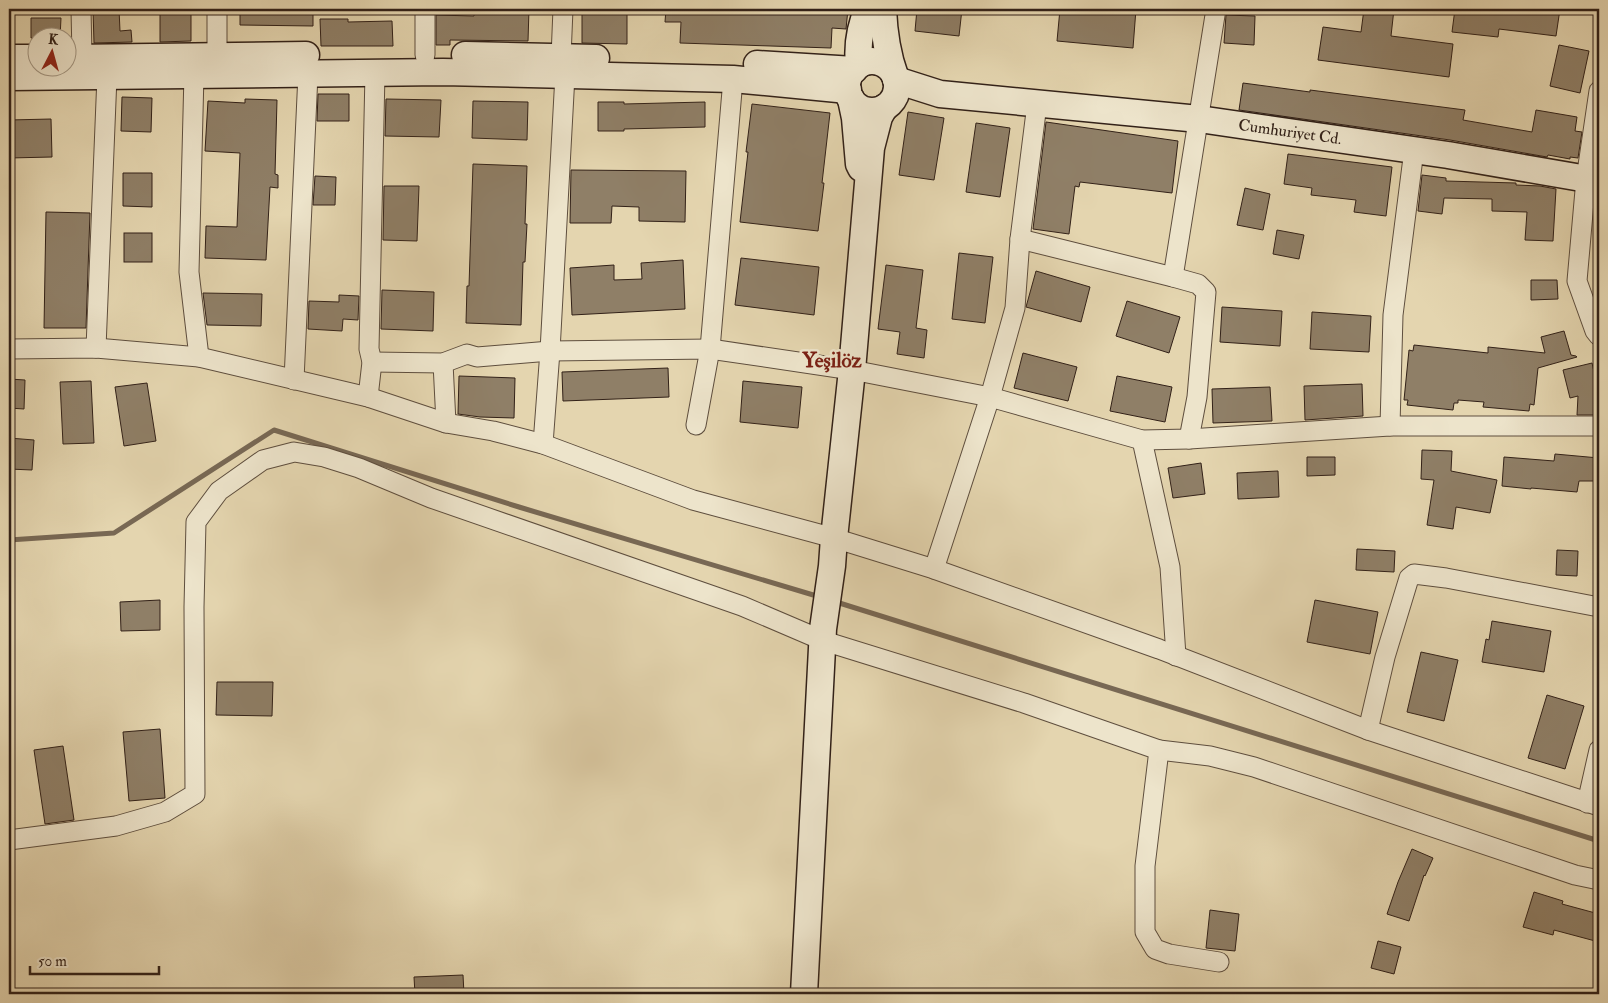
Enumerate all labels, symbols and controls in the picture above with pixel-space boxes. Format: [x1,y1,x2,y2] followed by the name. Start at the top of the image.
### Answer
[28,28,78,78] north arrow
[48,31,60,49] text: K
[1237,115,1343,149] street label: Cumhuriyet Cd.
[801,347,863,374] district label: Yeşilöz
[30,943,159,975] scale bar
[38,952,67,971] text: 50 m

